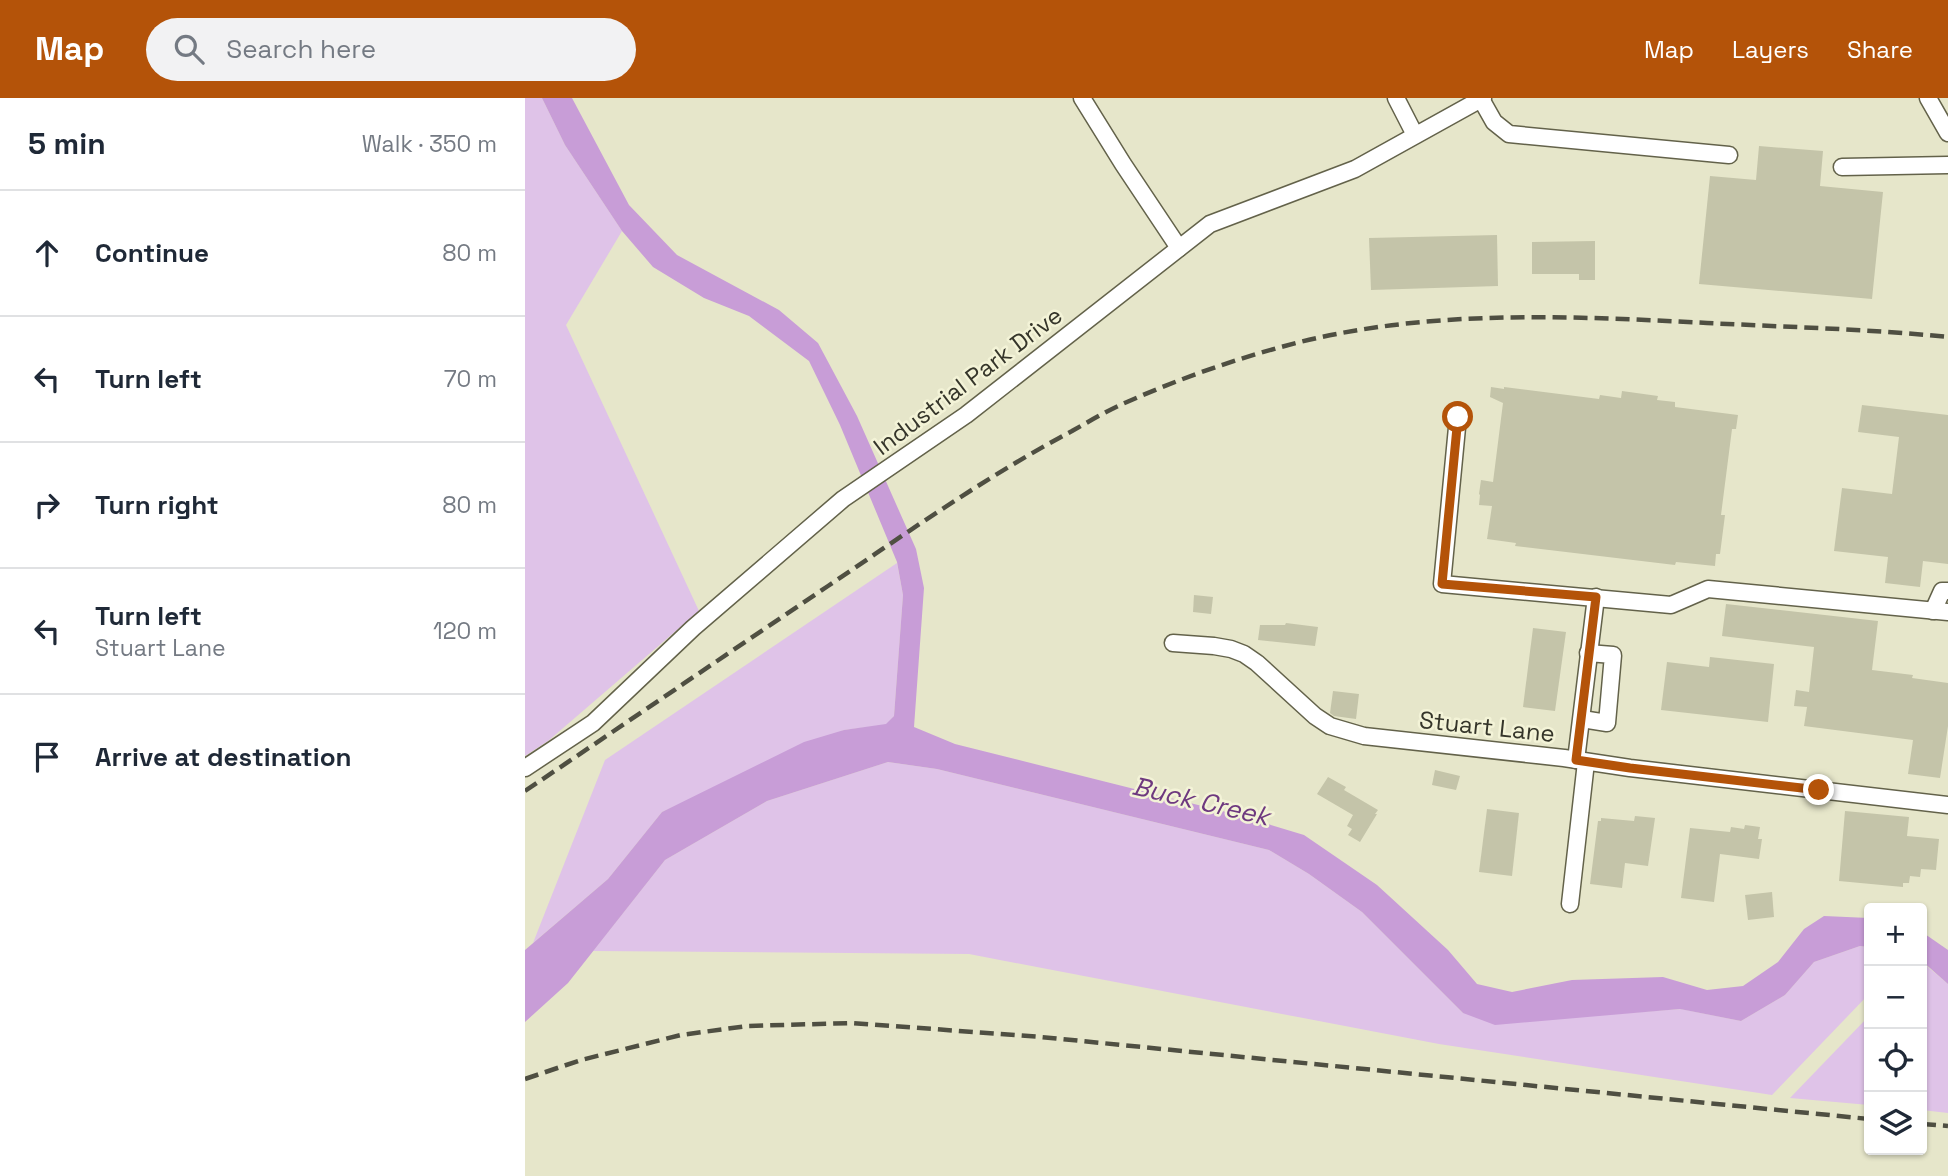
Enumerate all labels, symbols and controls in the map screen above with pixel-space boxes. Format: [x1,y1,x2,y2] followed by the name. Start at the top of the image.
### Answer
[146,18,636,81] search box
[35,28,104,70] text: Map
[170,30,208,68] icon: search
[226,32,376,66] text: Search here
[1644,34,1694,65] text: Map
[1732,34,1809,65] text: Layers
[1847,34,1913,65] text: Share
[28,124,106,163] text: 5 min
[362,129,497,159] text: Walk · 350 m
[28,234,66,272] icon: ahead
[95,236,209,270] text: Continue
[442,238,497,268] text: 80 m
[867,299,1068,462] street label: Industrial Park Drive
[28,360,66,398] icon: left
[95,362,202,396] text: Turn left
[444,364,497,394] text: 70 m
[1442,401,1473,432] route start
[28,486,66,524] icon: right
[95,488,219,522] text: Turn right
[442,490,497,520] text: 80 m
[95,599,202,633] text: Turn left
[28,612,66,650] icon: left
[433,616,497,646] text: 120 m
[95,633,226,663] text: Stuart Lane
[1418,704,1556,749] street label: Stuart Lane
[28,738,66,776] icon: arrive
[95,740,352,774] text: Arrive at destination
[1129,769,1276,834] water label: Buck Creek
[1803,774,1834,805] route end
[1864,903,1927,1155] map controls
[1864,903,1927,966] button: +
[1864,966,1927,1029] button: −
[1864,1029,1927,1092] button: locate
[1864,1092,1927,1155] button: layers

